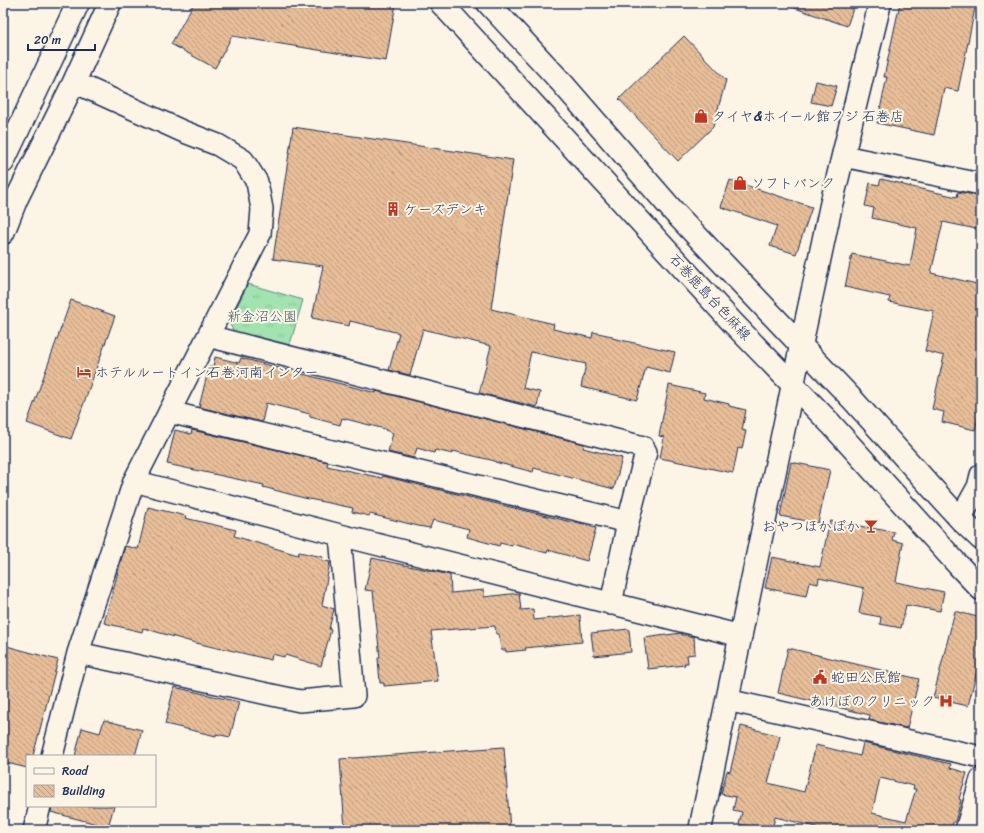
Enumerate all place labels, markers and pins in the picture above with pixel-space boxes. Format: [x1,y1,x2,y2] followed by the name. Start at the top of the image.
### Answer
[712,104,904,129] place label: タイヤ&ホイール館フジ 石巻店
[693,108,709,124] shop icon: タイヤ&ホイール館フジ 石巻店
[751,171,835,196] place label: ソフトバンク
[732,175,748,191] shop icon: ソフトバンク
[404,197,487,222] place label: ケーズデンキ
[385,201,401,217] building icon: ケーズデンキ
[95,360,318,385] place label: ホテルルートイン石巻河南インター
[76,364,92,380] hotel icon: ホテルルートイン石巻河南インター
[762,514,860,539] place label: おやつほかぽか
[863,518,879,534] bar icon: おやつほかぽか
[831,665,901,690] place label: 蛇田公民館
[812,669,828,685] public building icon: 蛇田公民館
[809,689,935,714] place label: あけぼのクリニック
[938,693,954,709] hospital icon: あけぼのクリニック

